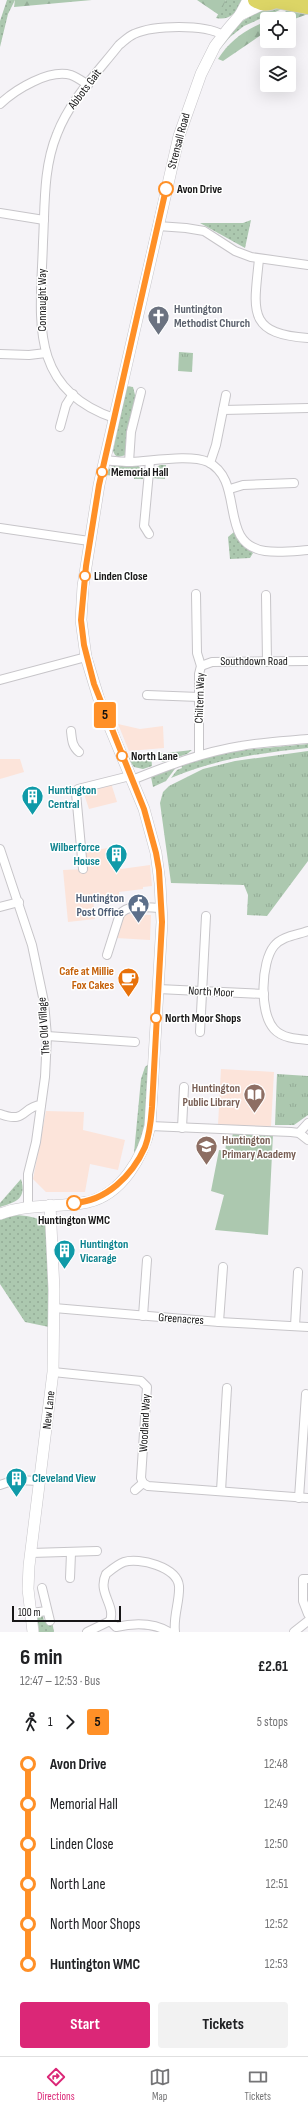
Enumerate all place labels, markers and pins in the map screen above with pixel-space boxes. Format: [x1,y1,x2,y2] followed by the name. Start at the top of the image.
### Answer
[158,181,174,197] marker: Avon Drive
[176,182,222,197] place label: Avon Drive
[174,302,250,331] place label: Huntington Methodist Church
[146,303,172,336] church icon: Huntington Methodist Church
[111,465,168,480] place label: Memorial Hall
[96,466,108,478] marker: Memorial Hall
[94,569,148,584] place label: Linden Close
[79,570,91,582] marker: Linden Close
[131,749,178,764] place label: North Lane
[116,750,128,762] marker: North Lane
[48,783,96,812] place label: Huntington Central
[19,784,45,817] building icon: Huntington Central
[50,840,100,869] place label: Wilberforce House
[103,841,129,874] building icon: Wilberforce House
[76,891,124,920] place label: Huntington Post Office
[126,892,152,925] public building icon: Huntington Post Office
[59,964,114,993] place label: Cafe at Millie Fox Cakes
[116,965,142,998] cafe icon: Cafe at Millie Fox Cakes
[165,1011,242,1026] place label: North Moor Shops
[150,1012,162,1024] marker: North Moor Shops
[183,1081,240,1110] place label: Huntington Public Library
[242,1082,268,1115] library icon: Huntington Public Library
[222,1133,296,1162] place label: Huntington Primary Academy
[194,1134,220,1167] school or university icon: Huntington Primary Academy
[66,1195,82,1211] marker: Huntington WMC
[38,1213,110,1228] place label: Huntington WMC
[80,1237,128,1266] place label: Huntington Vicarage
[52,1238,78,1271] building icon: Huntington Vicarage
[3,1465,29,1498] building icon: Cleveland View
[32,1471,97,1486] place label: Cleveland View

